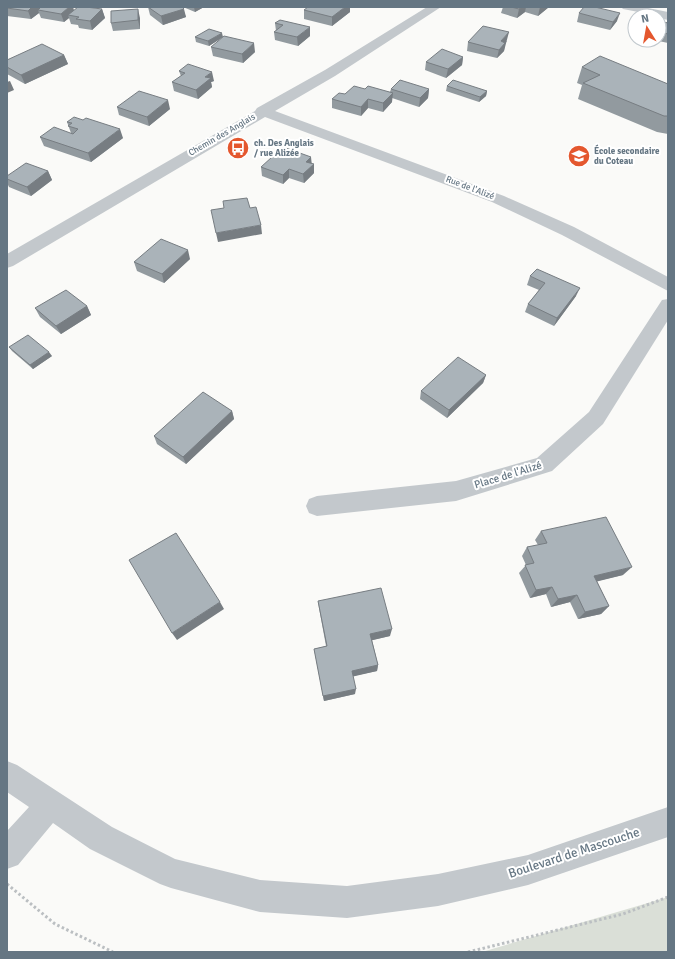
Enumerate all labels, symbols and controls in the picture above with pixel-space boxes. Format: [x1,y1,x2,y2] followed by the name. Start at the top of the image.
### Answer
[627,8,667,48] north arrow
[640,12,650,26] text: N
[187,111,257,159] street label: Chemin des Anglais
[225,135,251,161] bus stop icon: ch. Des Anglais / rue Alizée
[254,138,314,159] place label: ch. Des Anglais / rue Alizée
[566,143,592,169] school or university icon: École secondaire du Coteau
[594,144,660,167] place label: École secondaire du Coteau
[444,174,496,202] street label: Rue de l'Alizé
[473,459,543,491] street label: Place de l'Alizé
[506,824,642,882] street label: Boulevard de Mascouche

